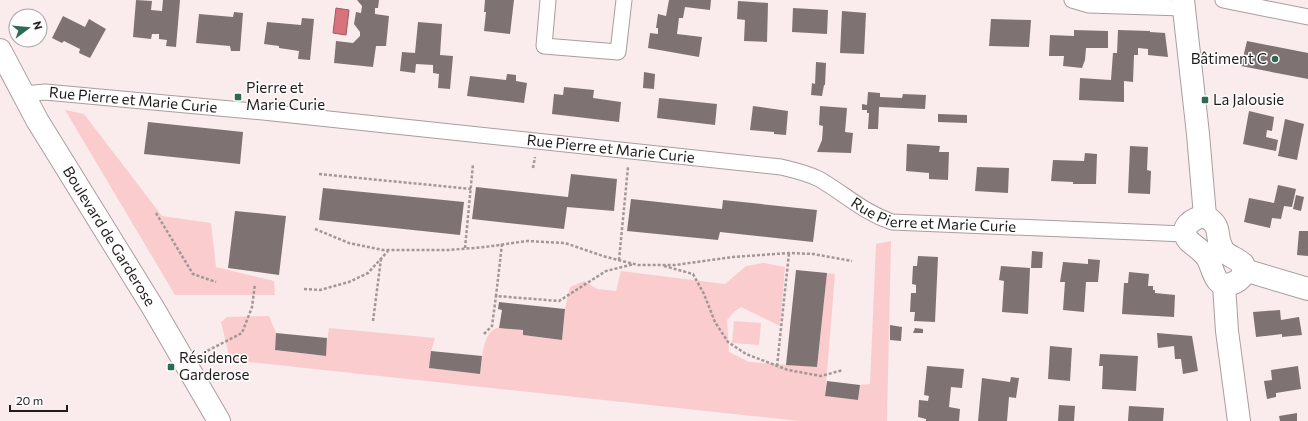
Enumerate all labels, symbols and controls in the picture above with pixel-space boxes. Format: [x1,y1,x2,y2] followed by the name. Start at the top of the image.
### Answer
[8,8,48,48] north arrow
[31,19,45,31] text: N
[1191,49,1267,67] place label: Bâtiment C
[1270,54,1280,64] marker: Bâtiment C
[246,78,325,113] place label: Pierre et Marie Curie
[48,82,218,116] street label: Rue Pierre et Marie Curie
[1213,90,1284,108] place label: La Jalousie
[233,92,243,102] marker: Pierre et Marie Curie
[1200,95,1210,105] marker: La Jalousie
[526,130,696,166] street label: Rue Pierre et Marie Curie
[60,163,160,309] street label: Boulevard de Garderose
[848,193,1017,235] street label: Rue Pierre et Marie Curie
[179,348,250,383] place label: Résidence Garderose
[166,362,176,372] marker: Résidence Garderose
[10,387,67,413] scale bar
[16,393,43,407] text: 20 m

